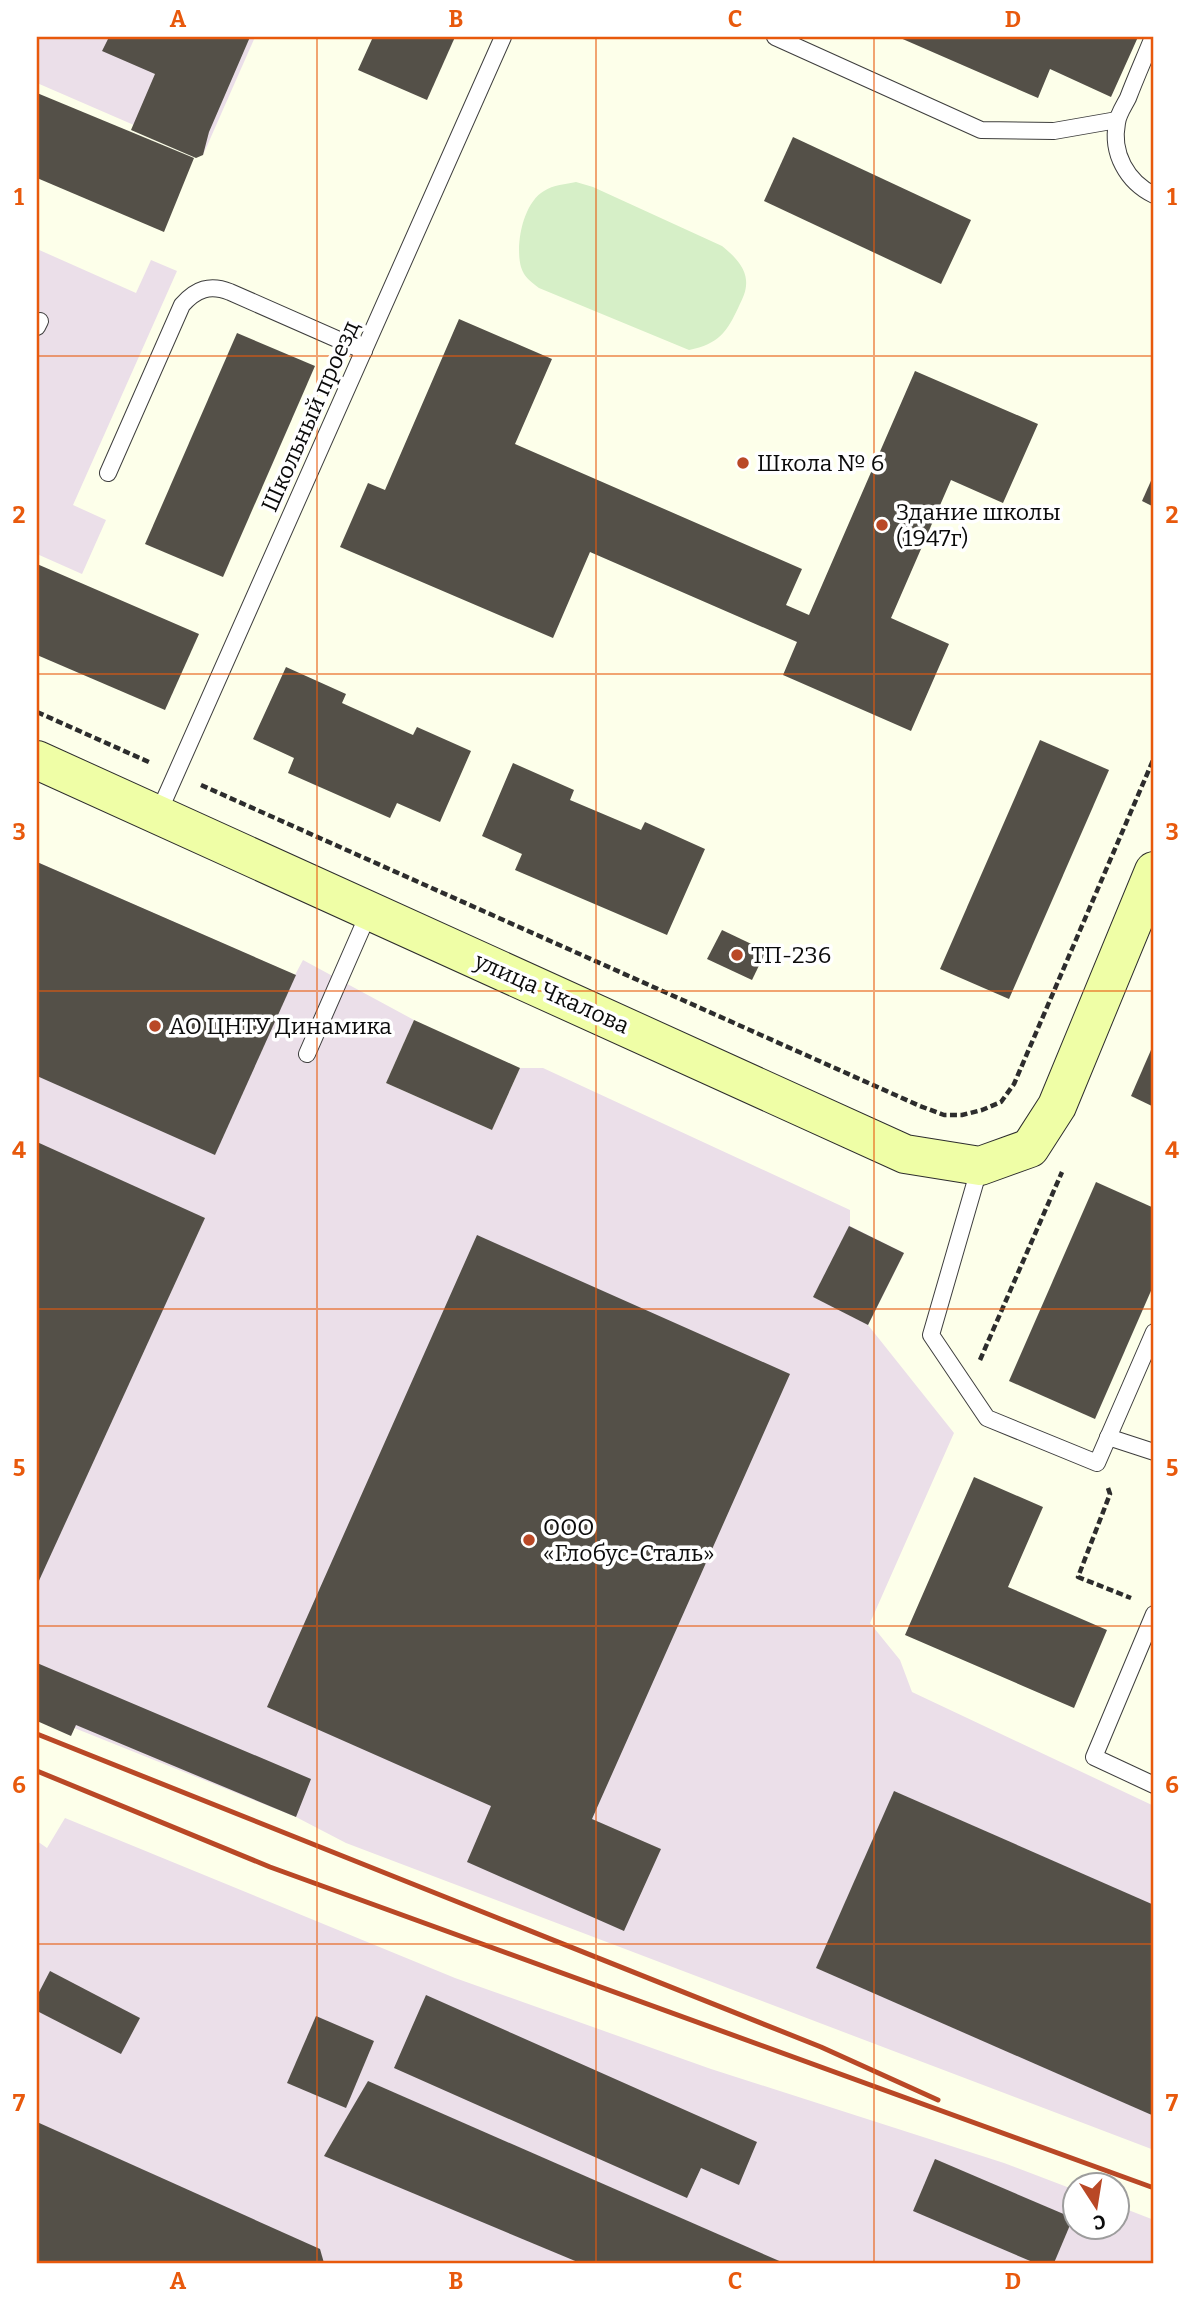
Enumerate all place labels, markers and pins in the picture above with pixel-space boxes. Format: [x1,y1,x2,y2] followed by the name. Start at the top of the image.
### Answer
[757,449,884,477] place label: Школа № 6
[735,455,751,471] marker: Школа № 6
[896,498,1061,552] place label: Здание школы (1947г)
[874,517,890,533] marker: Здание школы (1947г)
[751,941,831,969] place label: ТП-236
[729,947,745,963] marker: ТП-236
[169,1012,392,1040] place label: АО ЦНТУ Динамика
[147,1018,163,1034] marker: АО ЦНТУ Динамика
[543,1513,714,1567] place label: ООО «Глобус-Сталь»
[521,1532,537,1548] marker: ООО «Глобус-Сталь»

